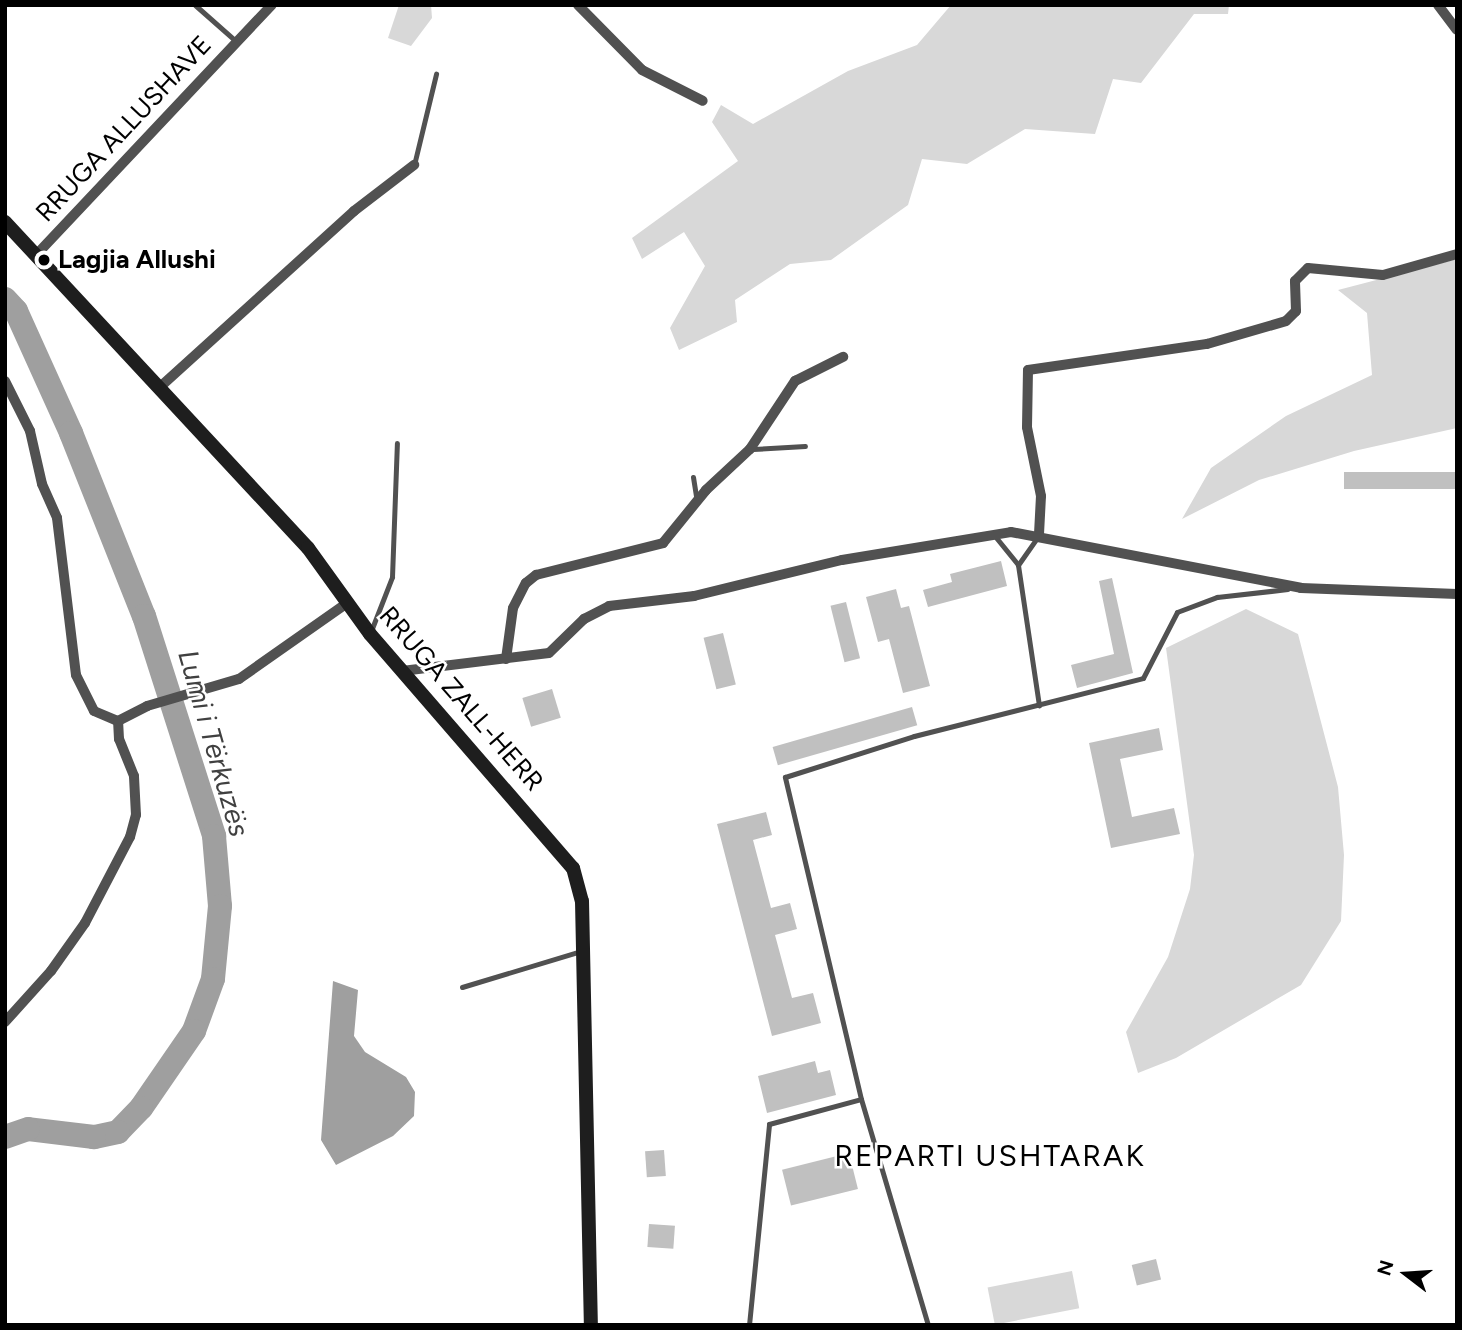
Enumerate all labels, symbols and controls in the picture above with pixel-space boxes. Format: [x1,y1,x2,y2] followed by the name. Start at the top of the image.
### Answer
[30,30,218,228] street label: RRUGA ALLUSHAVE
[58,244,216,276] place label: Lagjia Allushi
[36,252,52,268] marker: Lagjia Allushi
[372,600,550,798] street label: RRUGA ZALL-HERR
[171,646,257,840] water label: Lumi i Tërkuzës
[836,1138,1144,1174] district label: REPARTI USHTARAK
[1371,1239,1441,1309] north arrow
[1372,1257,1399,1278] text: N

